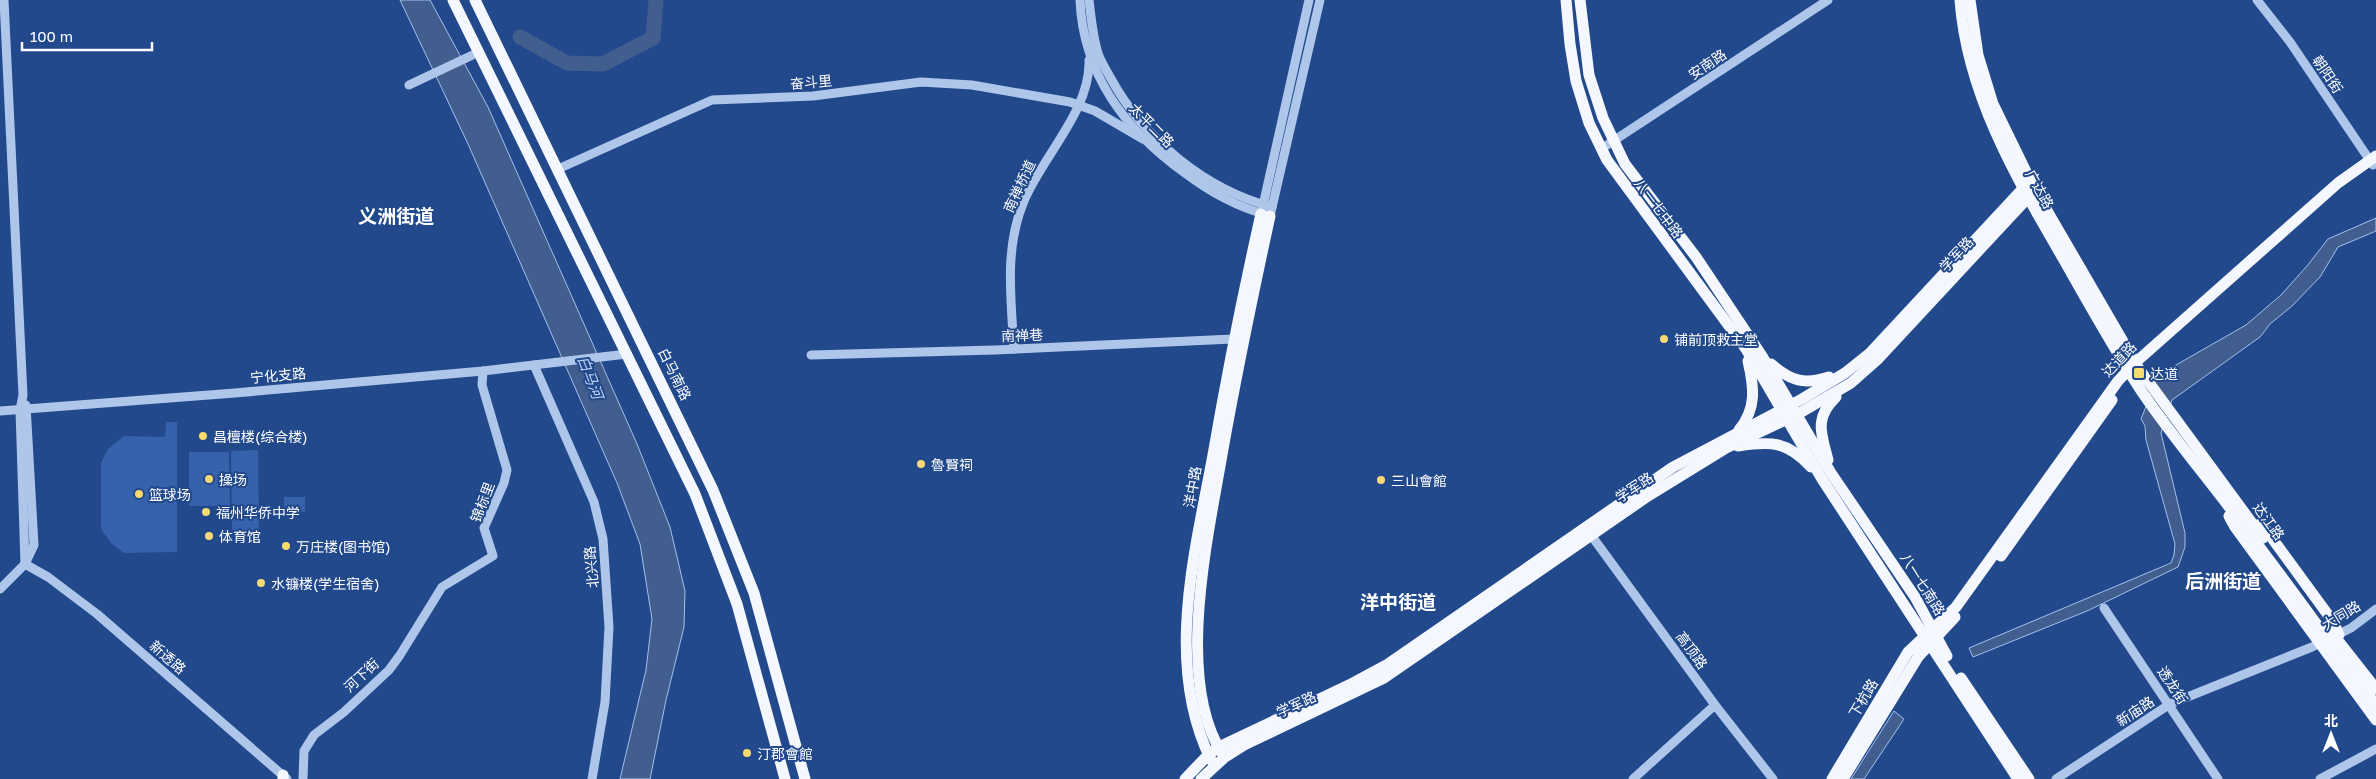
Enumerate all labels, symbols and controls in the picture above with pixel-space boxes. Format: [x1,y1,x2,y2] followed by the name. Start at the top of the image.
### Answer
[22,20,152,52] scale bar
[30,27,73,45] text: 100 m
[1685,45,1729,83] street label: 安南路
[2309,52,2347,96] street label: 朝阳街
[789,72,833,92] street label: 奋斗里
[1126,99,1178,151] street label: 太平二路
[999,157,1039,215] street label: 南禅桥道
[2022,167,2058,211] street label: 广达路
[1631,175,1687,241] street label: 八一七中路
[358,204,434,227] district label: 义洲街道
[1935,233,1977,275] street label: 学军路
[1001,326,1043,344] street label: 南禅巷
[1674,331,1758,348] place label: 铺前顶救主堂
[1658,333,1670,345] marker: 铺前顶救主堂
[2098,338,2140,380] street label: 达道路
[655,345,695,403] street label: 白马南路
[575,353,609,404] water label: 白马河
[249,364,307,386] street label: 宁化支路
[2150,365,2178,382] place label: 达道
[2132,366,2146,380] marker: 达道
[213,428,308,445] place label: 昌檀楼(综合楼)
[197,430,209,442] marker: 昌檀楼(综合楼)
[931,456,973,473] place label: 魯賢祠
[915,458,927,470] marker: 魯賢祠
[1180,465,1204,509] street label: 洋中路
[1612,468,1656,506] street label: 学军路
[219,471,247,488] place label: 操场
[1391,472,1447,489] place label: 三山會館
[203,473,215,485] marker: 操场
[1375,474,1387,486] marker: 三山會館
[467,479,497,525] street label: 锦标里
[149,486,191,503] place label: 篮球场
[133,488,145,500] marker: 篮球场
[2250,499,2288,543] street label: 达江路
[216,504,300,521] place label: 福州华侨中学
[200,506,212,518] marker: 福州华侨中学
[219,528,261,545] place label: 体育馆
[203,530,215,542] marker: 体育馆
[296,538,391,555] place label: 万庄楼(图书馆)
[280,540,292,552] marker: 万庄楼(图书馆)
[581,545,601,589] street label: 北兴路
[1897,550,1949,618] street label: 八一七南路
[2185,569,2261,592] district label: 后洲街道
[271,575,380,592] place label: 水镰楼(学生宿舍)
[255,577,267,589] marker: 水镰楼(学生宿舍)
[1360,590,1436,613] district label: 洋中街道
[2319,597,2363,633] street label: 大同路
[1673,628,1711,672] street label: 高顶路
[147,637,189,677] street label: 新透路
[340,654,382,696] street label: 河下街
[2154,663,2192,707] street label: 透龙街
[1845,676,1881,720] street label: 下杭路
[1273,687,1319,721] street label: 学军路
[2113,692,2157,730] street label: 新庙路
[2306,709,2356,759] north arrow
[2324,712,2338,729] text: 北
[757,745,813,762] place label: 汀郡會館
[741,747,753,759] marker: 汀郡會館

